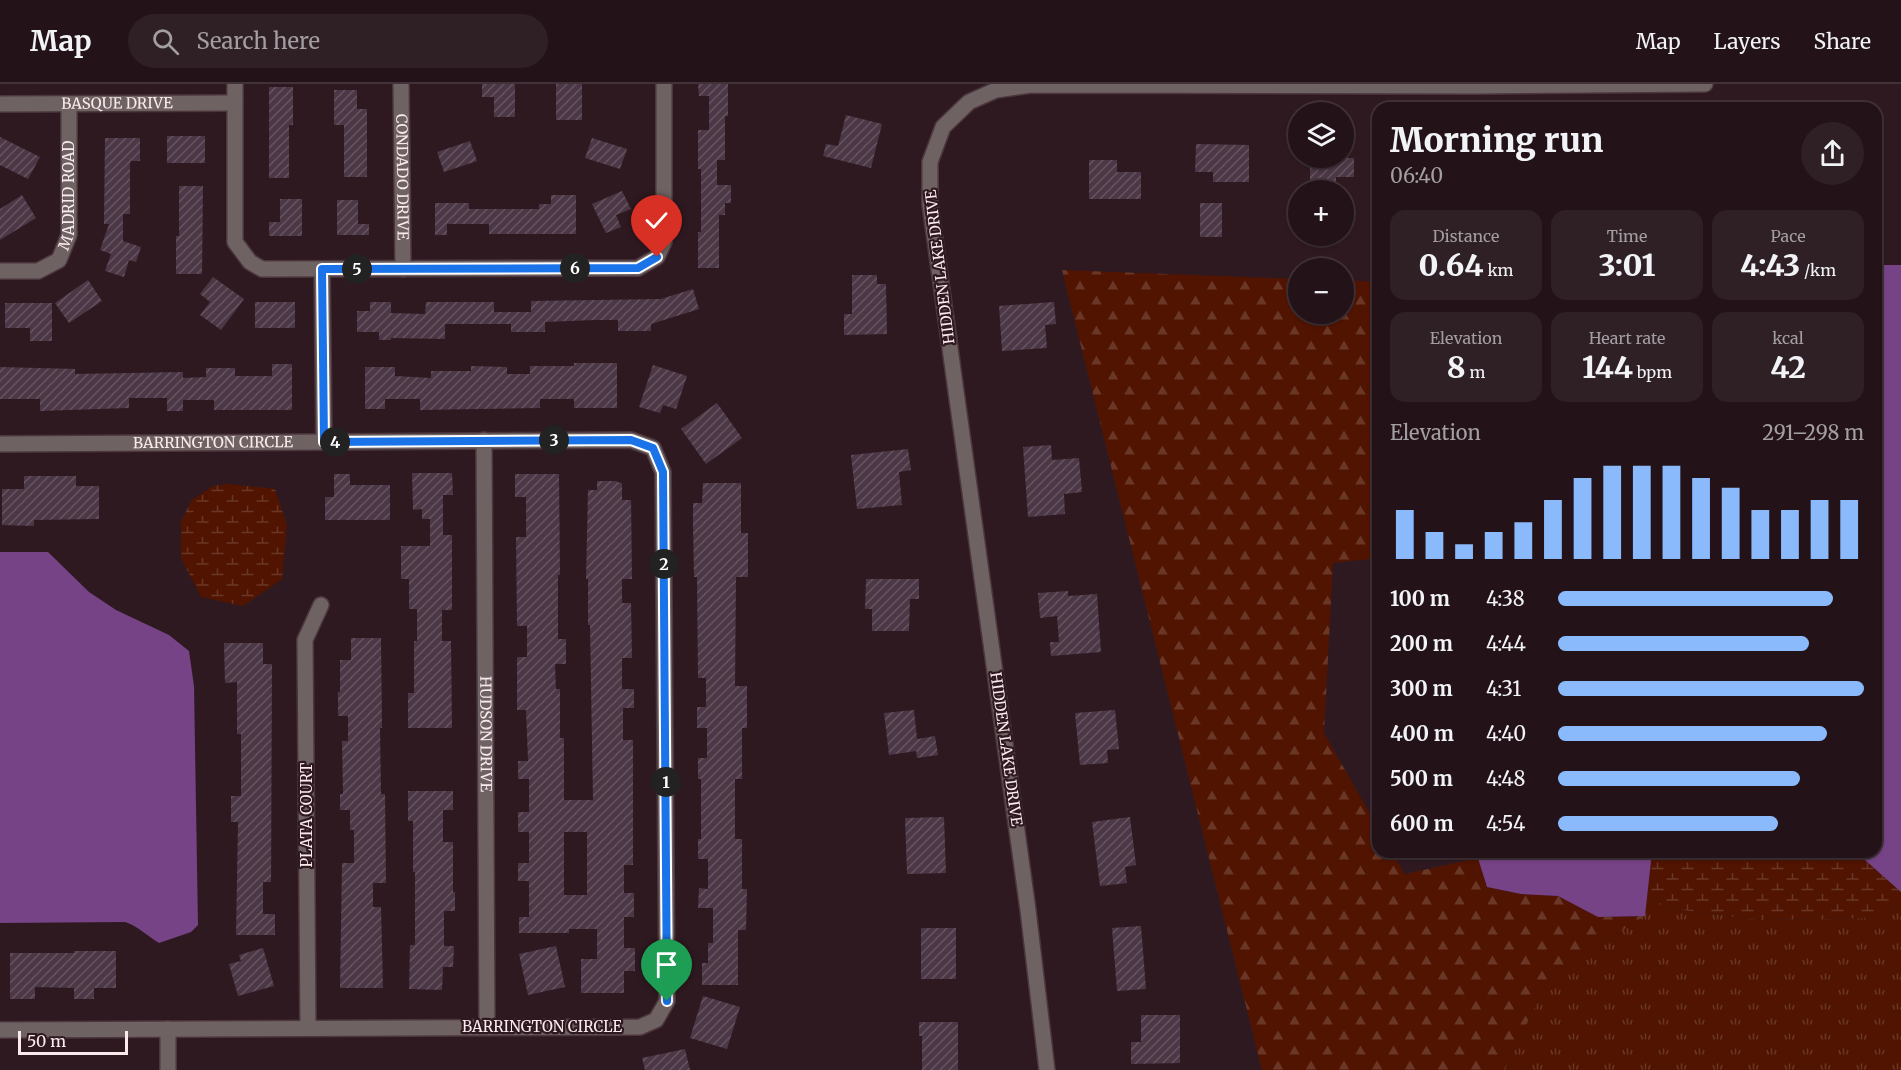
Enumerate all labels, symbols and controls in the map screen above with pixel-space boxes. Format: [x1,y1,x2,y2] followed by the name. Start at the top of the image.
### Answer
[128,14,548,68] search box
[30,23,92,59] text: Map
[149,25,182,58] icon: search
[197,27,320,55] text: Search here
[1636,28,1681,55] text: Map
[1714,28,1781,55] text: Layers
[1814,28,1871,55] text: Share
[61,93,173,113] street label: BASQUE DRIVE
[1288,102,1354,324] map controls
[1288,102,1354,168] button: layers
[392,114,413,241] street label: CONDADO DRIVE
[1390,120,1603,161] text: Morning run
[1801,122,1864,185] button: share
[54,140,78,253] street label: MADRID ROAD
[1390,163,1443,188] text: 06:40
[1288,180,1354,246] button: +
[921,188,958,345] street label: HIDDEN LAKE DRIVE
[631,195,682,257] pin
[640,204,673,237] icon: check
[1433,226,1499,246] text: Distance
[1607,226,1647,246] text: Time
[1771,226,1806,246] text: Pace
[1419,246,1484,284] text: 0.64
[1599,246,1655,284] text: 3:01
[1740,246,1800,284] text: 4:43
[560,253,590,283] pin: 6
[342,254,372,284] pin: 5
[570,258,580,278] text: 6
[1288,258,1354,324] button: −
[352,259,362,279] text: 5
[1484,260,1513,280] text: km
[1800,260,1836,280] text: /km
[1430,328,1502,348] text: Elevation
[1589,328,1665,348] text: Heart rate
[1772,328,1804,348] text: kcal
[1447,348,1466,386] text: 8
[1582,348,1633,386] text: 144
[1770,348,1806,386] text: 42
[1466,362,1485,382] text: m
[1633,362,1672,382] text: bpm
[1390,420,1481,445] text: Elevation
[1762,420,1864,445] text: 291–298 m
[539,425,569,455] pin: 3
[320,427,350,457] pin: 4
[549,430,559,450] text: 3
[133,432,293,452] street label: BARRINGTON CIRCLE
[330,432,340,452] text: 4
[649,549,679,579] pin: 2
[659,554,669,574] text: 2
[1390,586,1450,611] text: 100 m
[1486,586,1525,611] text: 4:38
[1390,631,1453,656] text: 200 m
[1486,631,1526,656] text: 4:44
[986,671,1027,828] street label: HIDDEN LAKE DRIVE
[476,676,496,792] street label: HUDSON DRIVE
[1390,676,1453,701] text: 300 m
[1486,676,1521,701] text: 4:31
[1390,721,1454,746] text: 400 m
[1486,721,1526,746] text: 4:40
[297,762,316,867] street label: PLATA COURT
[1390,766,1453,791] text: 500 m
[1486,766,1525,791] text: 4:48
[651,767,681,797] pin: 1
[662,772,670,792] text: 1
[1390,811,1454,836] text: 600 m
[1486,811,1525,836] text: 4:54
[641,939,692,1001] pin
[650,948,683,981] icon: arrive
[462,1017,622,1036] street label: BARRINGTON CIRCLE
[18,1028,128,1056] scale bar
[27,1031,66,1051] text: 50 m

